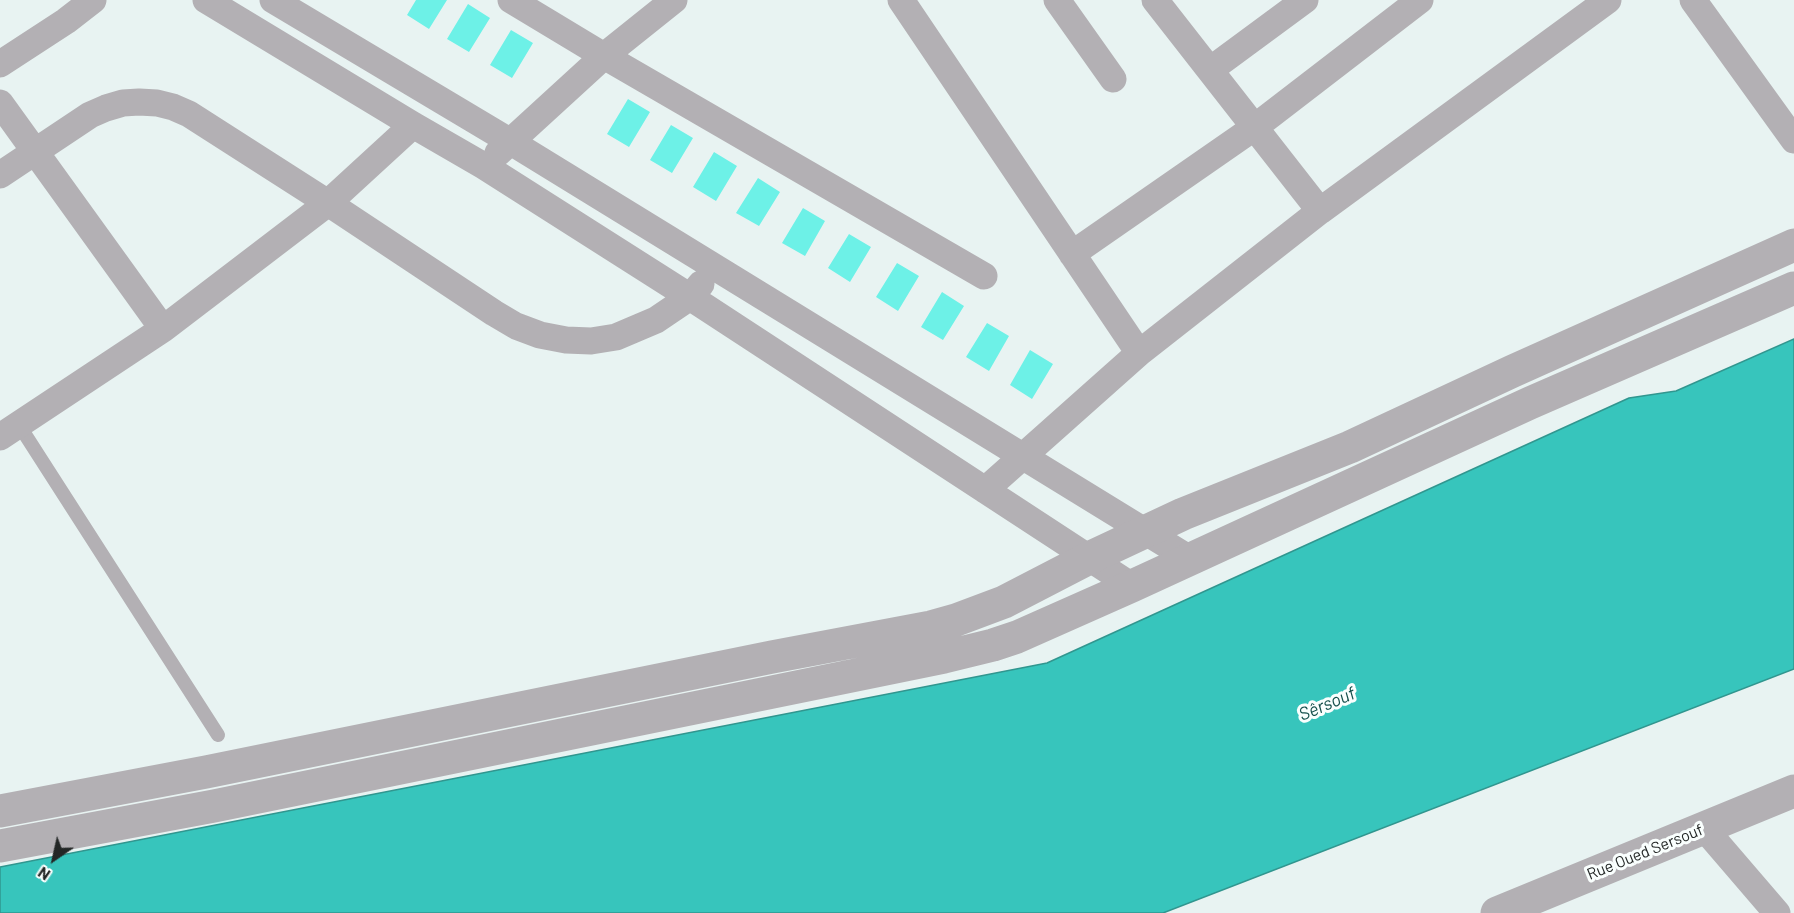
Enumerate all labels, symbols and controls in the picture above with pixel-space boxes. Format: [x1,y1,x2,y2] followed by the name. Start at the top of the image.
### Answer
[1295,682,1359,726] water label: Sêrsouf
[1584,820,1706,884] street label: Rue Oued Sersouf
[24,829,84,889] north arrow
[34,863,53,885] text: N

